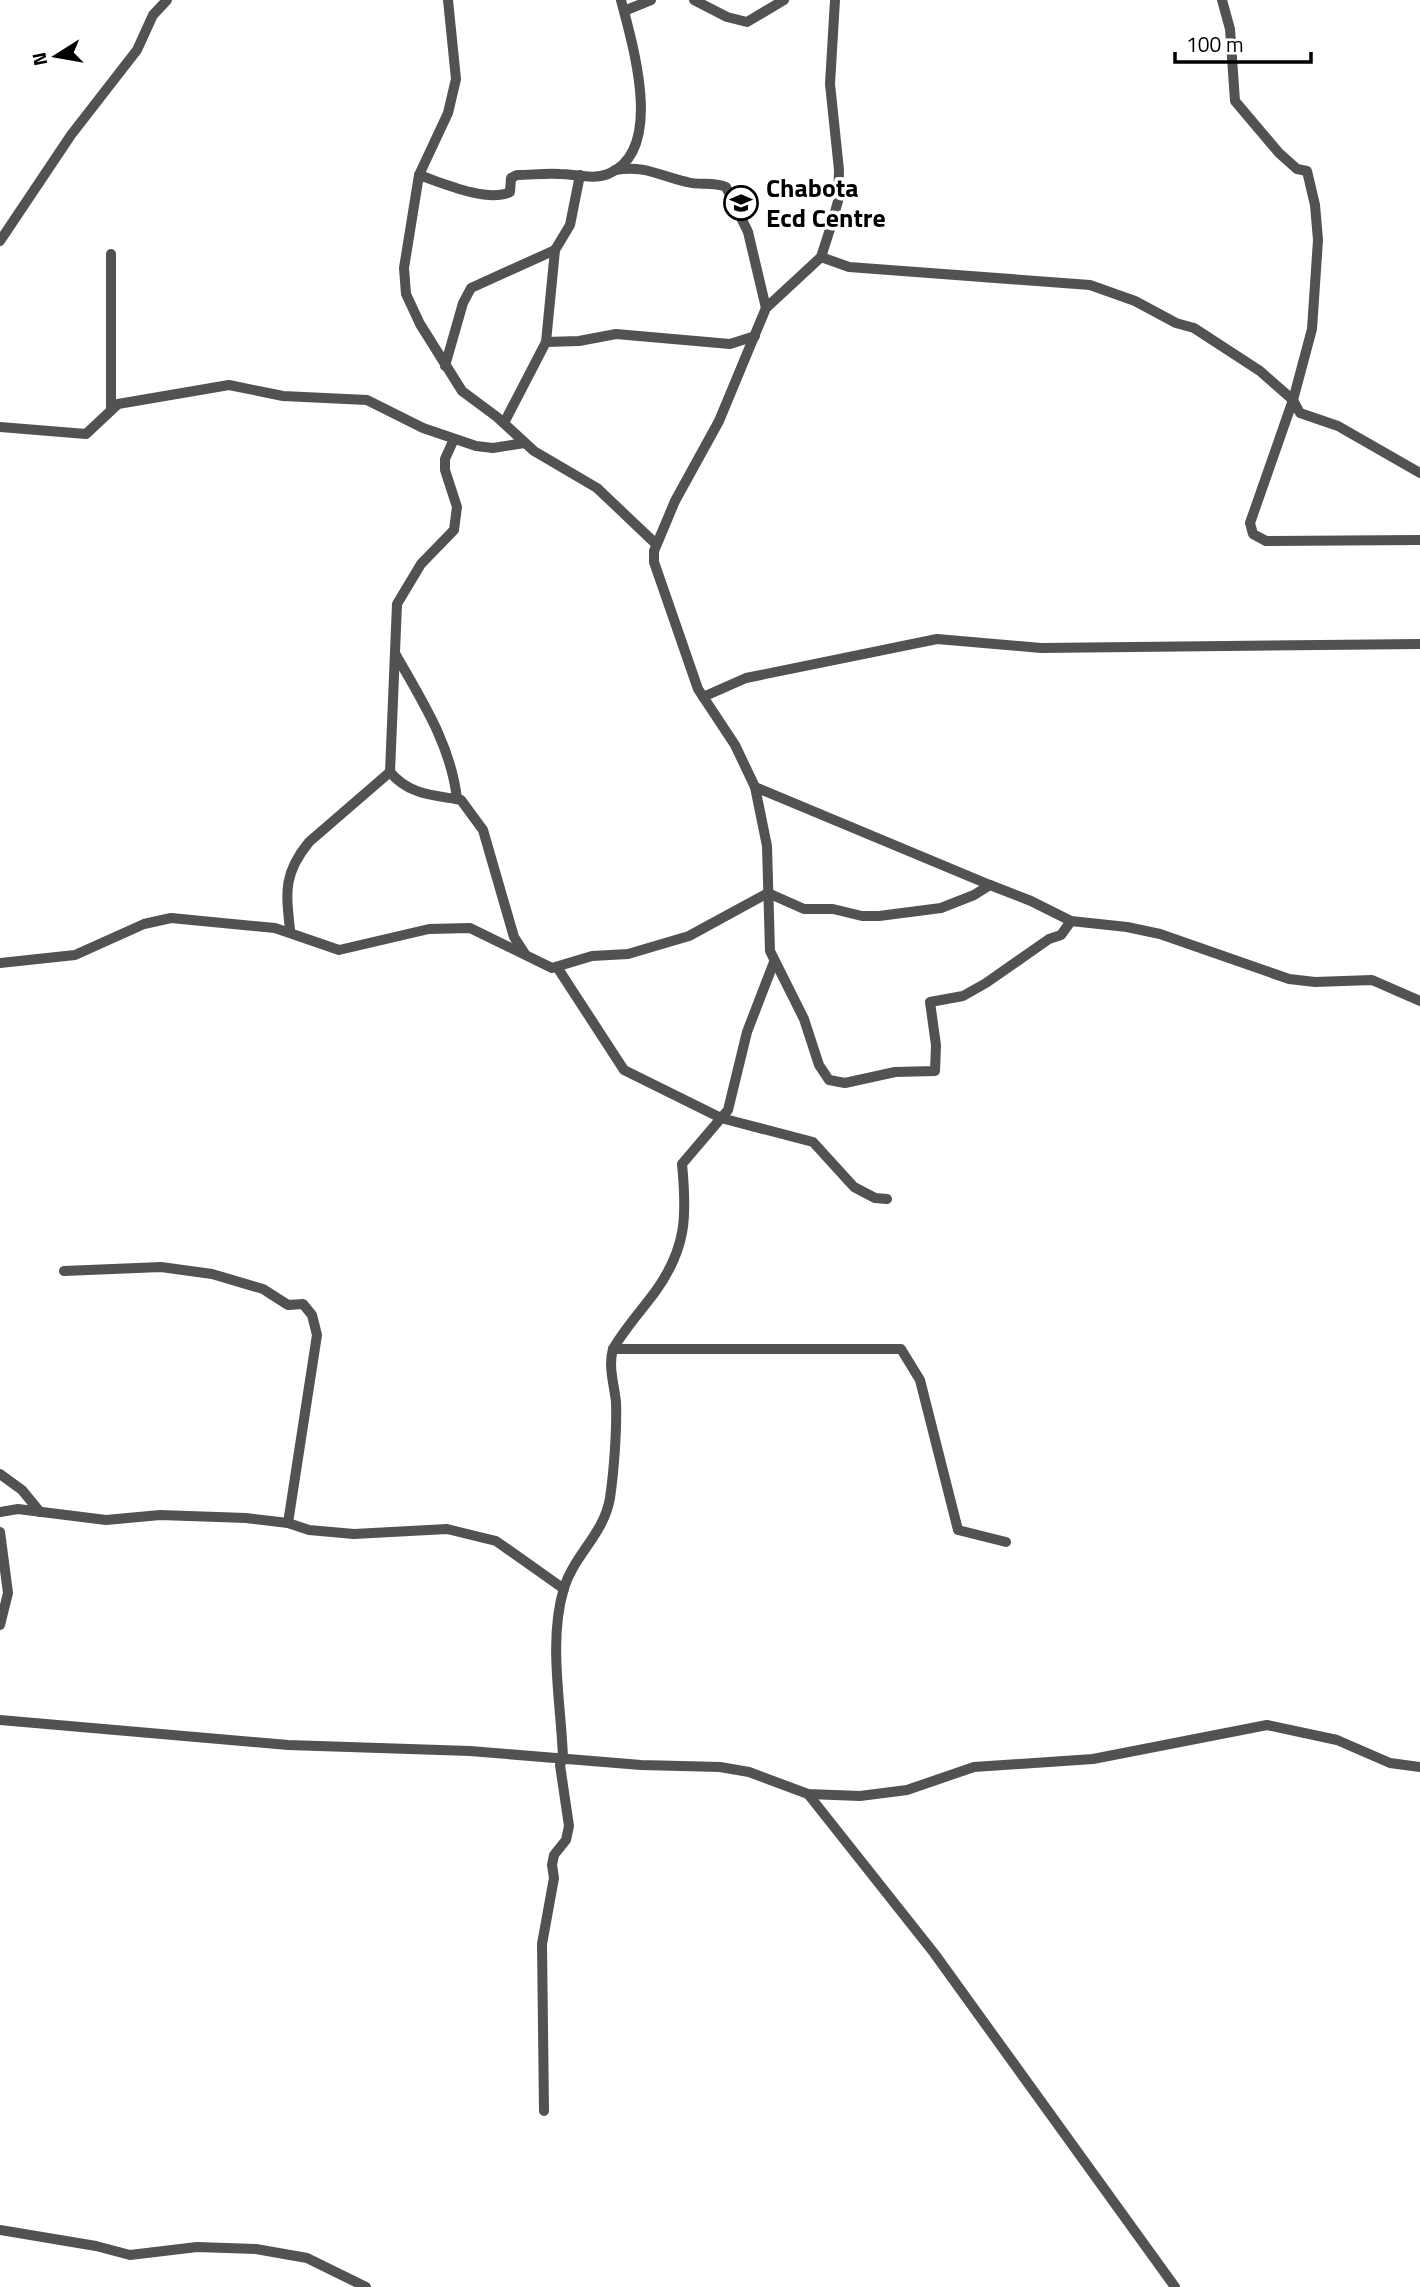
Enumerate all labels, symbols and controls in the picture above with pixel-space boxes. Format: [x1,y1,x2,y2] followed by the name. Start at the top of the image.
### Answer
[21,21,91,91] north arrow
[1175,21,1312,65] scale bar
[1186,28,1243,60] text: 100 m
[23,50,54,69] text: N
[766,168,886,237] place label: Chabota Ecd Centre
[722,184,760,222] school or university icon: Chabota Ecd Centre

